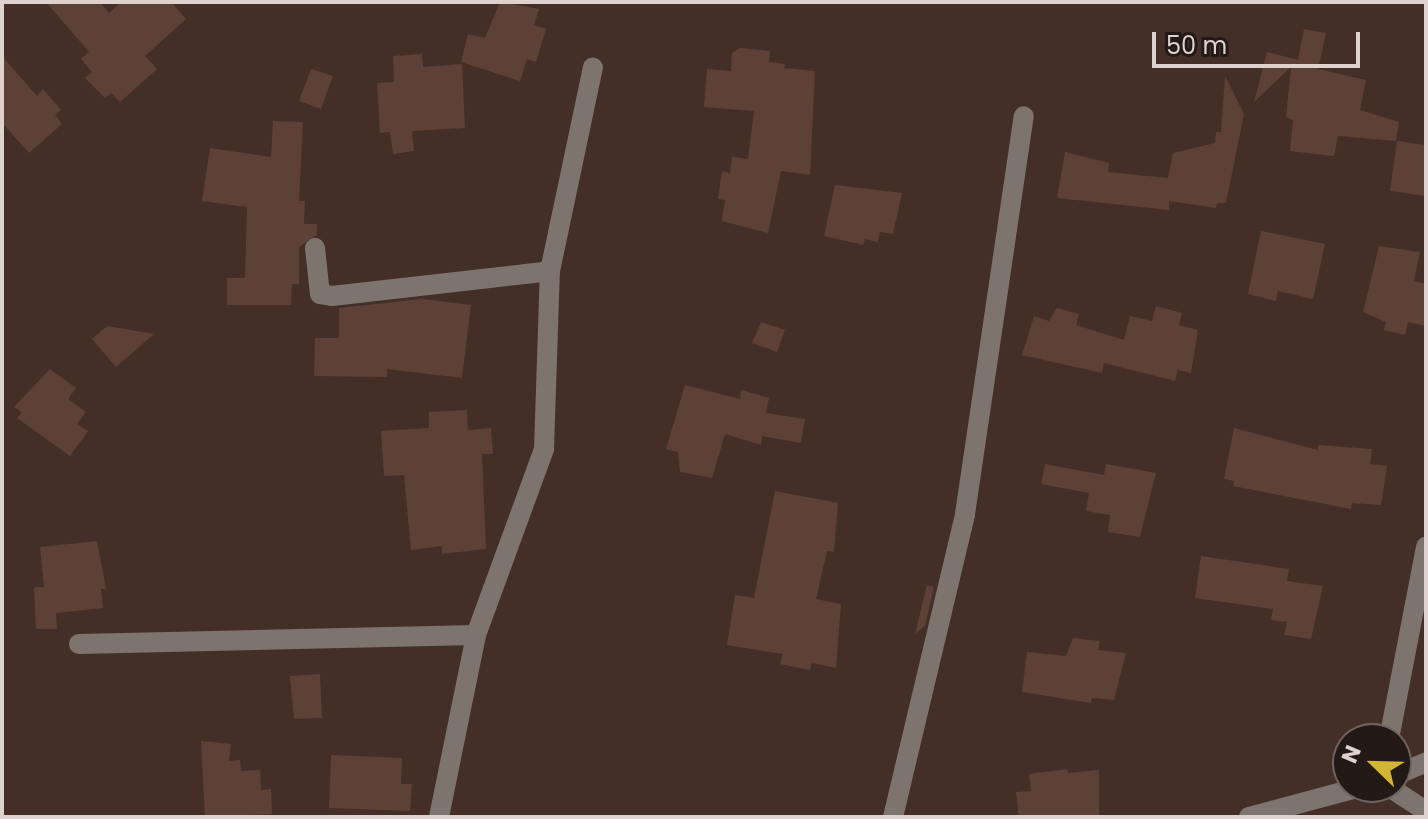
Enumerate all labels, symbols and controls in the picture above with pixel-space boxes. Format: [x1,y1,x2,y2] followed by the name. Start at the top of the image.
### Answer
[1156,16,1364,66] scale bar
[1166,29,1227,62] text: 50 m
[1332,723,1412,803] north arrow
[1334,741,1369,768] text: N

